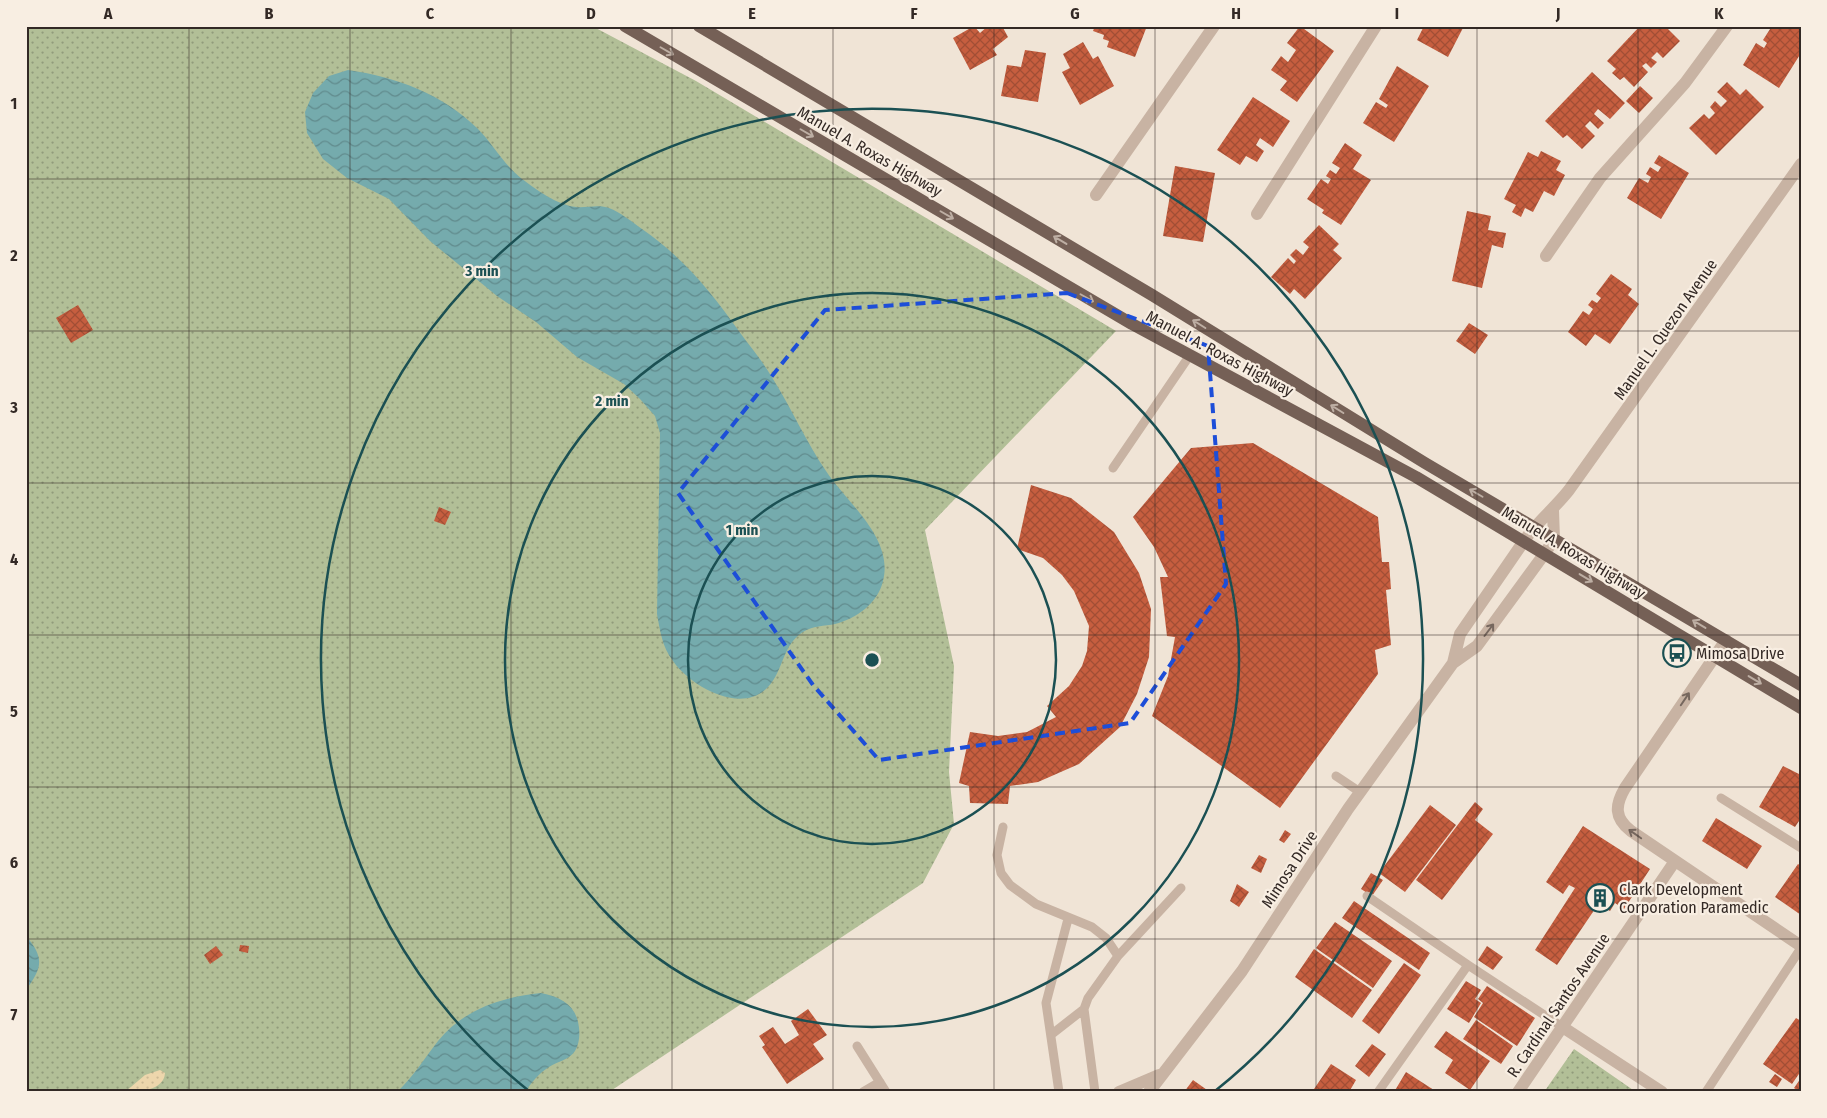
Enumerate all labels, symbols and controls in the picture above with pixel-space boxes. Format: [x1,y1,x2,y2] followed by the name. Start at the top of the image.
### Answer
[103,4,113,23] text: A
[265,4,274,23] text: B
[426,4,435,23] text: C
[586,4,596,23] text: D
[748,4,756,23] text: E
[910,4,918,23] text: F
[1070,4,1080,23] text: G
[1231,4,1241,23] text: H
[1395,4,1399,23] text: I
[1555,4,1560,23] text: J
[1714,4,1724,23] text: K
[659,46,673,56] one-way arrow
[11,94,17,113] text: 1
[794,102,946,201] street label: Manuel A. Roxas Highway
[800,129,814,139] one-way arrow
[940,211,954,221] one-way arrow
[1053,235,1067,245] one-way arrow
[9,246,18,265] text: 2
[1610,255,1721,403] street label: Manuel L. Quezon Avenue
[464,262,499,280] text: 3 min
[1080,293,1094,303] one-way arrow
[1143,307,1297,401] street label: Manuel A. Roxas Highway
[1193,319,1207,329] one-way arrow
[594,392,629,410] text: 2 min
[9,398,18,417] text: 3
[1331,404,1345,414] one-way arrow
[1470,488,1484,498] one-way arrow
[1499,502,1650,603] street label: Manuel A. Roxas Highway
[726,521,758,539] text: 1 min
[10,550,18,569] text: 4
[1579,574,1593,584] one-way arrow
[1692,619,1706,629] one-way arrow
[1484,623,1494,637] one-way arrow
[1662,638,1692,668] bus stop icon: Mimosa Drive
[1696,644,1784,663] place label: Mimosa Drive
[863,651,881,669] centre of rings
[1748,676,1762,686] one-way arrow
[1680,693,1690,707] one-way arrow
[10,702,18,721] text: 5
[1257,827,1321,911] street label: Mimosa Drive
[1628,829,1642,839] one-way arrow
[10,853,18,872] text: 6
[1619,880,1769,917] place label: Clark Development Corporation Paramedic
[1585,883,1615,913] building icon: Clark Development Corporation Paramedic
[1503,930,1614,1081] street label: R. Cardinal Santos Avenue
[11,1005,18,1024] text: 7

